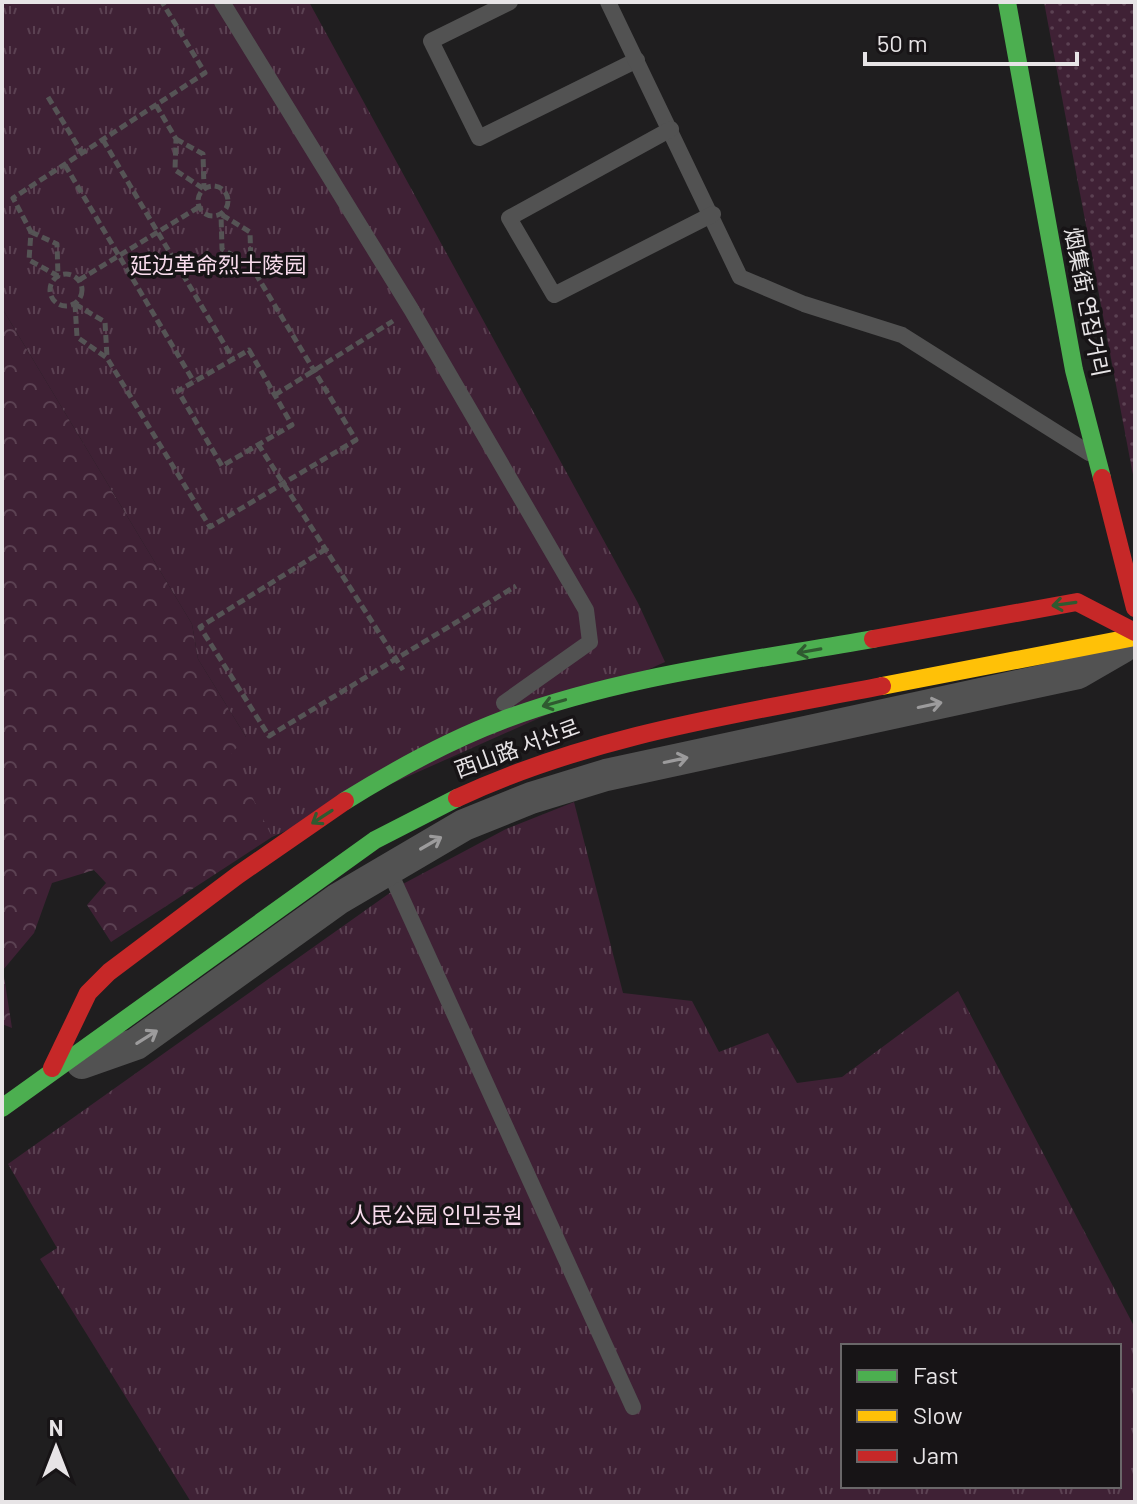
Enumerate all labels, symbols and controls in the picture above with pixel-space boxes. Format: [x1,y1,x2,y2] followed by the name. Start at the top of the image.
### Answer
[865,16,1077,66] scale bar
[877,28,928,57] text: 50 m
[1061,225,1115,379] street label: 烟集街 연집거리
[130,251,306,277] park label: 延边革命烈士陵园
[1052,597,1078,612] one-way arrow
[797,644,822,659] one-way arrow
[542,696,568,711] one-way arrow
[917,697,943,712] one-way arrow
[451,712,583,782] street label: 西山路 서산로
[663,752,688,767] one-way arrow
[311,808,333,825] one-way arrow
[419,835,442,851] one-way arrow
[135,1028,158,1044] one-way arrow
[349,1201,523,1227] park label: 人民公园 인민공원
[841,1344,1121,1488] legend
[913,1360,958,1389] text: Fast
[913,1400,962,1429] text: Slow
[16,1408,96,1488] north arrow
[49,1414,63,1440] text: N
[913,1440,959,1469] text: Jam

